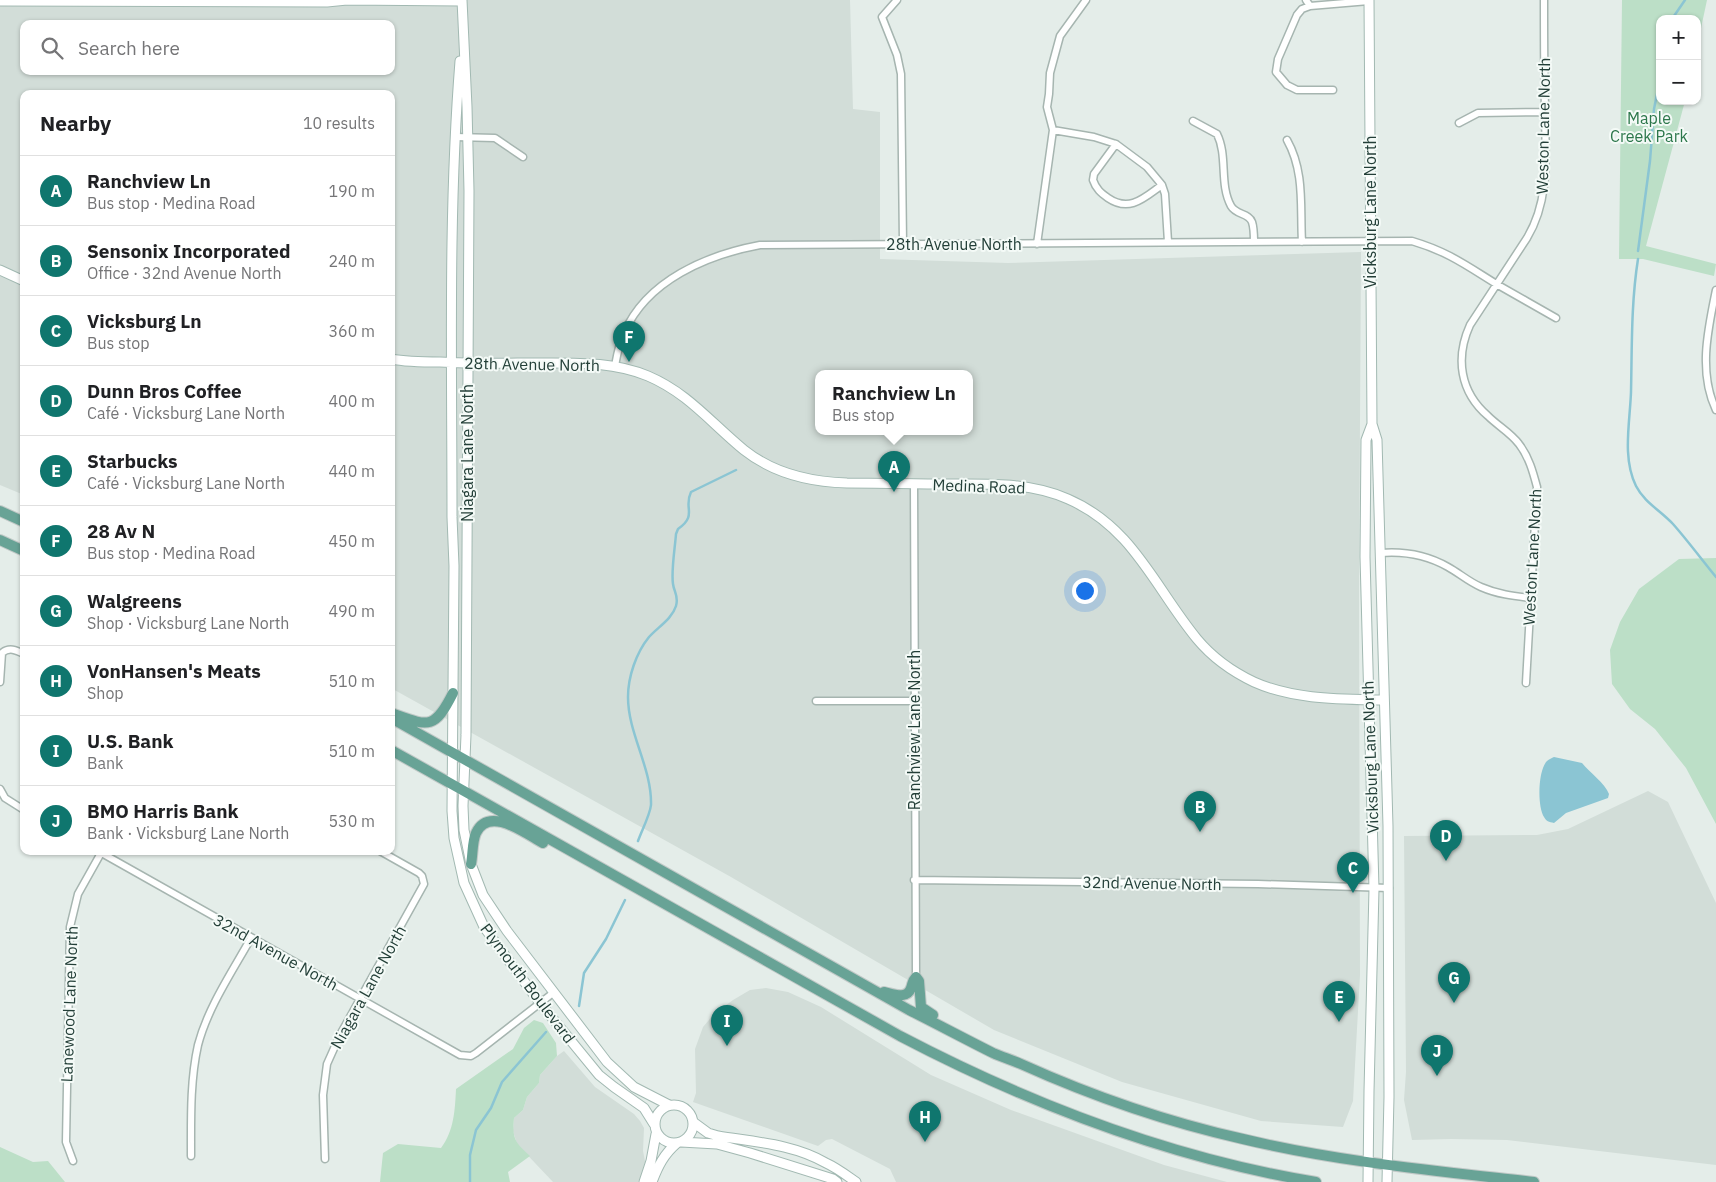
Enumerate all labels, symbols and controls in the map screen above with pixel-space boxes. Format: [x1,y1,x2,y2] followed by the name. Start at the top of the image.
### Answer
[1656,15,1701,105] map controls
[1656,15,1701,60] button: +
[20,20,395,75] search box
[38,34,66,62] icon: search
[78,36,180,60] text: Search here
[1532,57,1554,195] street label: Weston Lane North
[1656,60,1701,105] button: −
[1610,108,1689,146] park label: Maple Creek Park
[40,109,111,137] text: Nearby
[303,113,375,133] text: 10 results
[1360,135,1380,289] street label: Vicksburg Lane North
[87,169,211,193] text: Ranchview Ln
[51,181,61,201] text: A
[328,181,375,201] text: 190 m
[87,193,256,213] text: Bus stop · Medina Road
[886,234,1022,254] street label: 28th Avenue North
[87,239,291,263] text: Sensonix Incorporated
[51,251,61,271] text: B
[328,251,375,271] text: 240 m
[87,263,282,283] text: Office · 32nd Avenue North
[87,309,202,333] text: Vicksburg Ln
[51,321,61,341] text: C
[328,321,375,341] text: 360 m
[613,321,645,362] pin: F
[87,333,150,353] text: Bus stop
[464,353,600,375] street label: 28th Avenue North
[815,370,973,435] popup
[87,379,242,403] text: Dunn Bros Coffee
[832,381,956,405] text: Ranchview Ln
[457,384,477,522] street label: Niagara Lane North
[50,391,62,411] text: D
[328,391,375,411] text: 400 m
[87,403,285,423] text: Café · Vicksburg Lane North
[832,405,895,425] text: Bus stop
[87,449,178,473] text: Starbucks
[878,451,910,492] pin: A
[51,461,61,481] text: E
[328,461,375,481] text: 440 m
[87,473,285,493] text: Café · Vicksburg Lane North
[932,474,1026,498] street label: Medina Road
[1518,488,1546,626] street label: Weston Lane North
[87,519,155,543] text: 28 Av N
[51,531,61,551] text: F
[328,531,375,551] text: 450 m
[87,543,256,563] text: Bus stop · Medina Road
[1072,578,1098,604] your location
[87,589,182,613] text: Walgreens
[50,601,62,621] text: G
[328,601,375,621] text: 490 m
[87,613,289,633] text: Shop · Vicksburg Lane North
[904,650,924,810] street label: Ranchview Lane North
[87,659,261,683] text: VonHansen's Meats
[50,671,62,691] text: H
[328,671,375,691] text: 510 m
[1357,680,1383,834] street label: Vicksburg Lane North
[87,683,124,703] text: Shop
[87,729,173,753] text: U.S. Bank
[53,741,59,761] text: I
[328,741,375,761] text: 510 m
[87,753,124,773] text: Bank
[1184,791,1216,832] pin: B
[87,799,238,823] text: BMO Harris Bank
[52,811,60,831] text: J
[328,811,375,831] text: 530 m
[1430,820,1462,861] pin: D
[87,823,289,843] text: Bank · Vicksburg Lane North
[1337,852,1369,893] pin: C
[1082,872,1222,894] street label: 32nd Avenue North
[210,909,342,995] street label: 32nd Avenue North
[476,919,580,1047] street label: Plymouth Boulevard
[326,922,410,1052] street label: Niagara Lane North
[56,925,82,1083] street label: Lanewood Lane North
[1438,962,1470,1003] pin: G
[1323,981,1355,1022] pin: E
[711,1005,743,1046] pin: I
[1421,1035,1453,1076] pin: J
[909,1101,941,1142] pin: H

